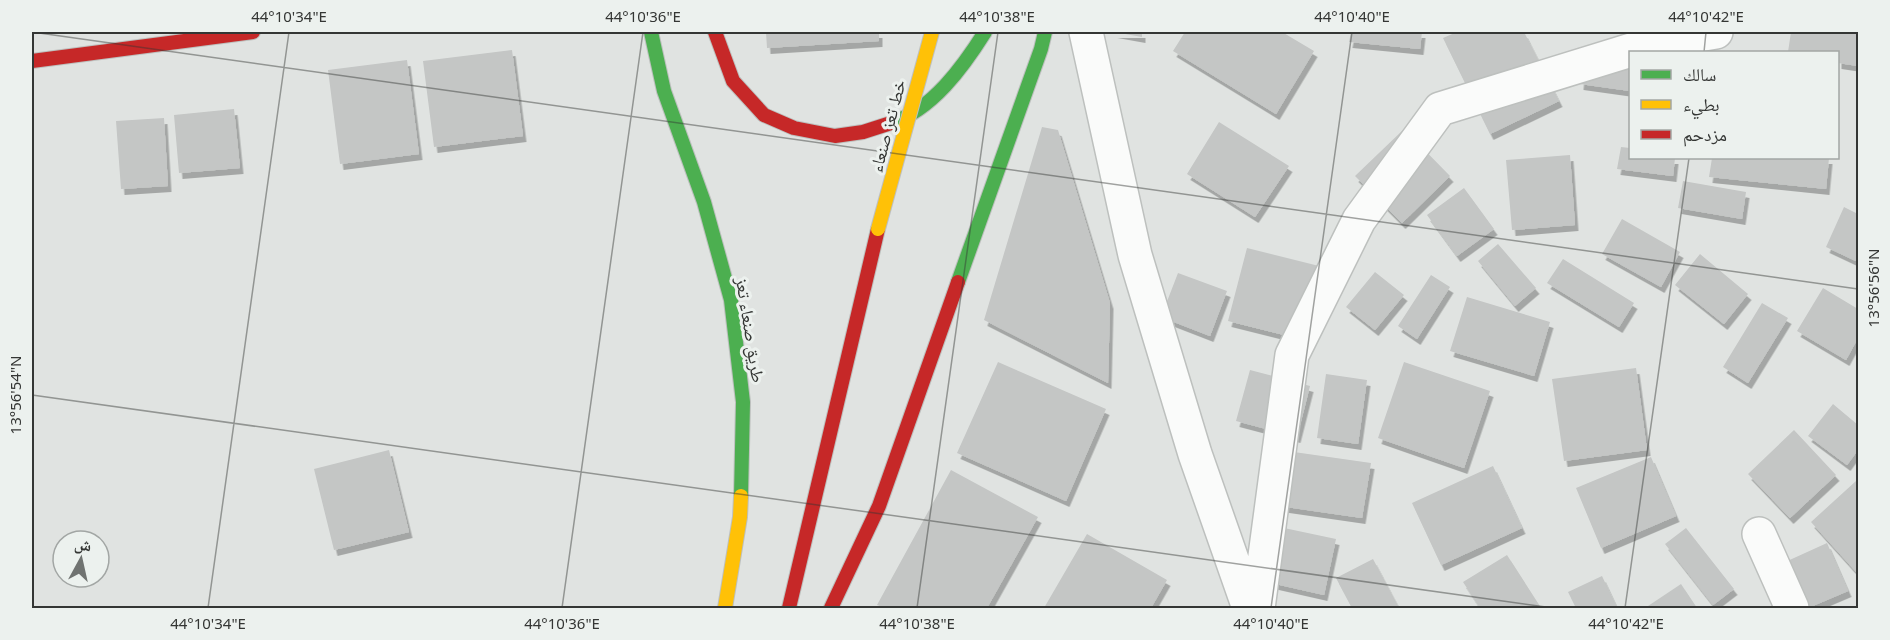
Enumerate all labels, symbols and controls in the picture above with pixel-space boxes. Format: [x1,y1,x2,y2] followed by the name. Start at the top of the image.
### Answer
[251,6,327,26] text: 44°10'34"E
[605,6,681,26] text: 44°10'36"E
[959,6,1035,26] text: 44°10'38"E
[1314,6,1390,26] text: 44°10'40"E
[1668,6,1744,26] text: 44°10'42"E
[1629,51,1839,159] legend
[1683,62,1716,86] text: سالك
[863,77,911,175] street label: خط تعز صنعاء
[1683,92,1720,120] text: بطيء
[1683,122,1727,147] text: مزدحم
[1863,249,1883,327] text: 13°56'56"N
[731,274,771,384] street label: طريق صنعاء تعز
[5,356,25,434] text: 13°56'54"N
[51,529,111,589] north arrow
[73,532,93,556] text: ش
[170,613,246,633] text: 44°10'34"E
[524,613,600,633] text: 44°10'36"E
[879,613,955,633] text: 44°10'38"E
[1233,613,1309,633] text: 44°10'40"E
[1588,613,1664,633] text: 44°10'42"E

